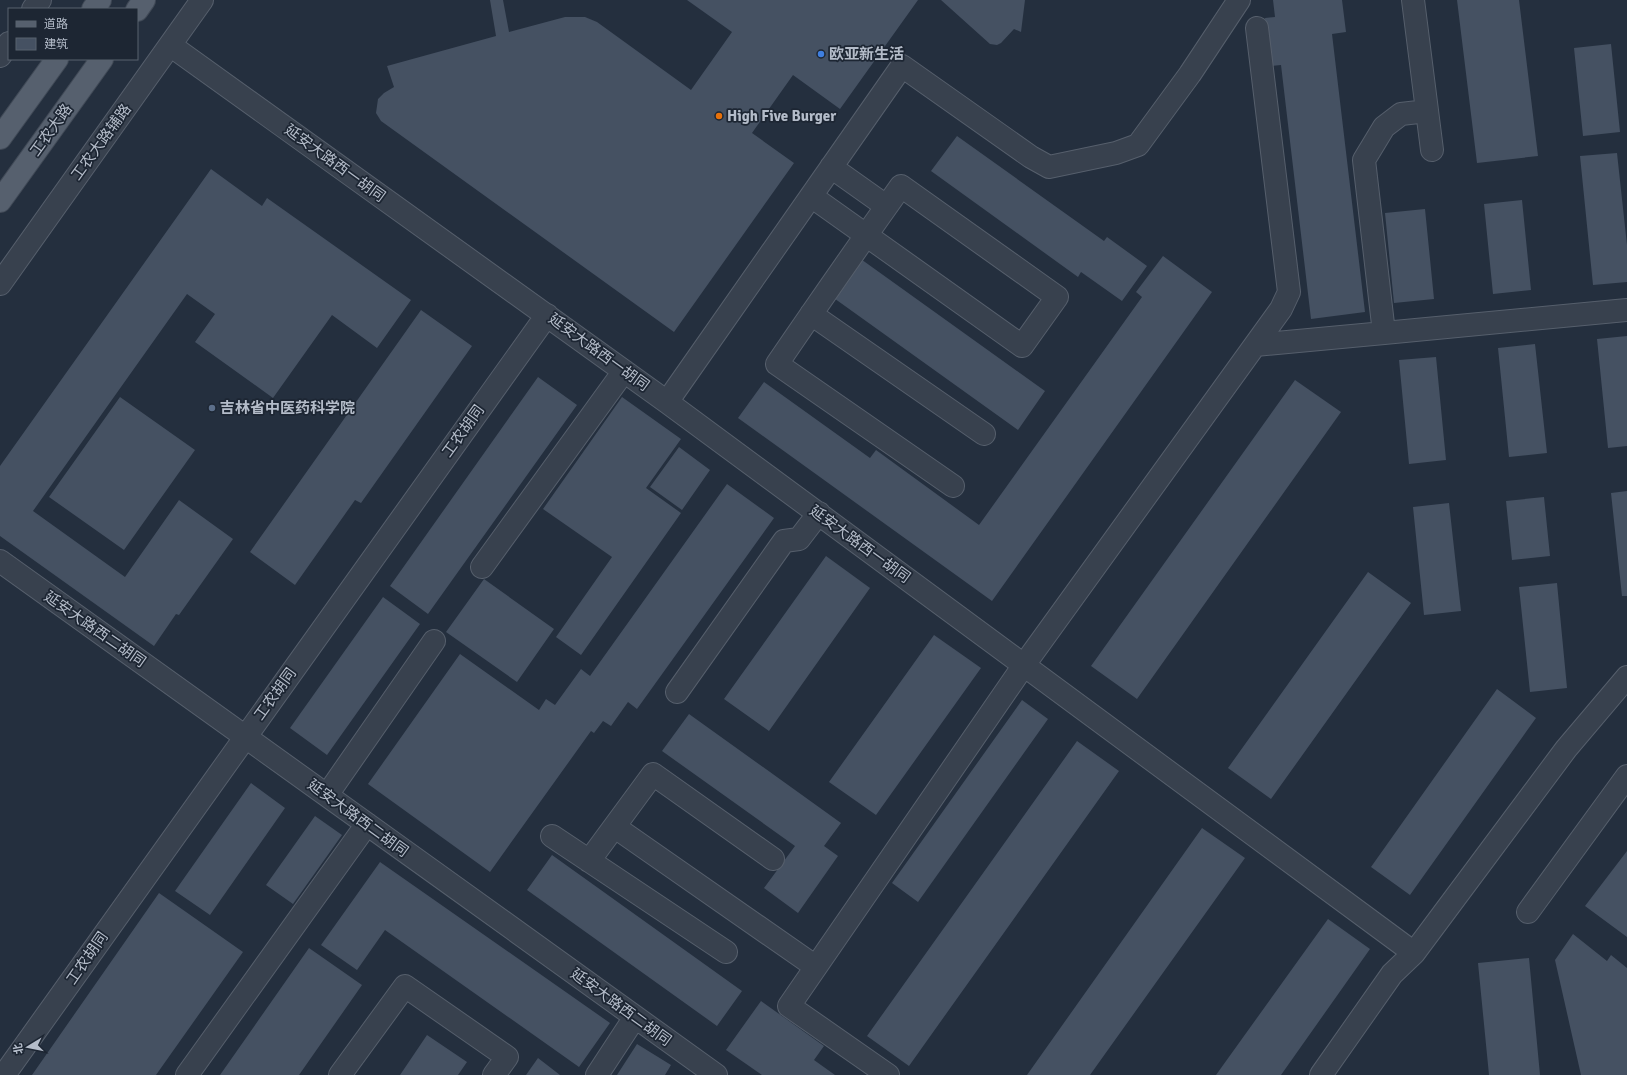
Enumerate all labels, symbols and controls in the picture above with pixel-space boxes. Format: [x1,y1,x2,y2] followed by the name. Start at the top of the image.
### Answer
[8,8,138,60] legend
[44,17,68,32] text: 道路
[44,37,68,52] text: 建筑
[829,45,904,63] place label: 欧亚新生活
[816,49,826,59] marker: 欧亚新生活
[26,100,76,160] street label: 工农大路
[67,100,135,184] street label: 工农大路辅路
[727,107,836,125] place label: High Five Burger
[714,111,724,121] marker: High Five Burger
[281,120,389,206] street label: 延安大路西一胡同
[545,309,653,395] street label: 延安大路西一胡同
[220,399,355,417] place label: 吉林省中医药科学院
[438,401,488,461] street label: 工农胡同
[207,403,217,413] marker: 吉林省中医药科学院
[806,501,914,587] street label: 延安大路西一胡同
[41,587,149,671] street label: 延安大路西二胡同
[250,664,300,724] street label: 工农胡同
[304,775,412,861] street label: 延安大路西二胡同
[62,928,112,988] street label: 工农胡同
[567,964,675,1050] street label: 延安大路西二胡同
[8,1027,48,1067] north arrow
[11,1042,26,1055] text: 北

